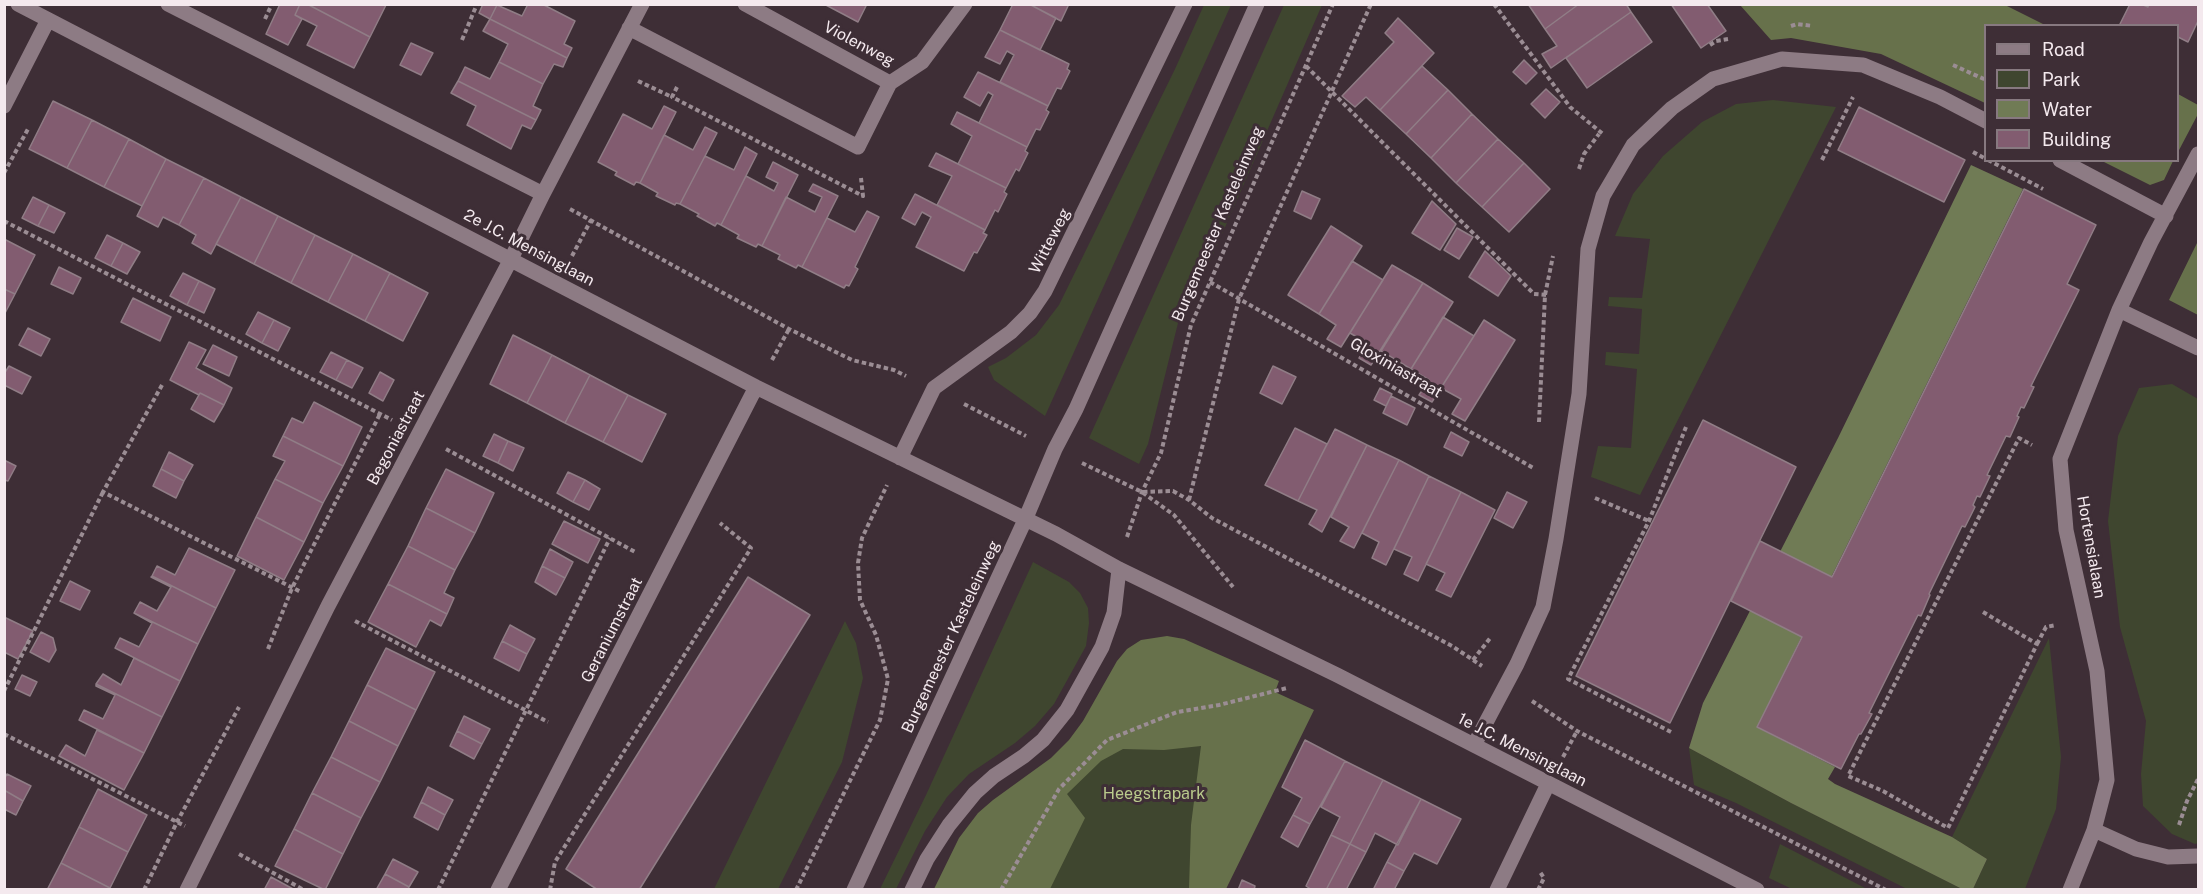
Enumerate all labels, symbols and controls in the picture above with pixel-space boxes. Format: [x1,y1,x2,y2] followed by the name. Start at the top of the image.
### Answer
[820,17,898,71] street label: Violenweg
[1984,24,2179,162] legend
[2042,39,2085,60] text: Road
[2042,69,2080,90] text: Park
[2042,99,2092,120] text: Water
[1168,123,1268,325] street label: Burgemeester Kasteleinweg
[2042,129,2111,150] text: Building
[460,205,598,291] street label: 2e J.C. Mensinglaan
[1025,205,1075,277] street label: Witteweg
[1346,334,1446,402] street label: Gloxiniastraat
[363,388,429,488] street label: Begoniastraat
[2073,494,2109,600] street label: Hortensialaan
[898,538,1004,736] street label: Burgemeester Kasteleinweg
[577,574,647,686] street label: Geraniumstraat
[1454,709,1590,791] street label: 1e J.C. Mensinglaan
[1103,784,1205,804] park label: Heegstrapark

